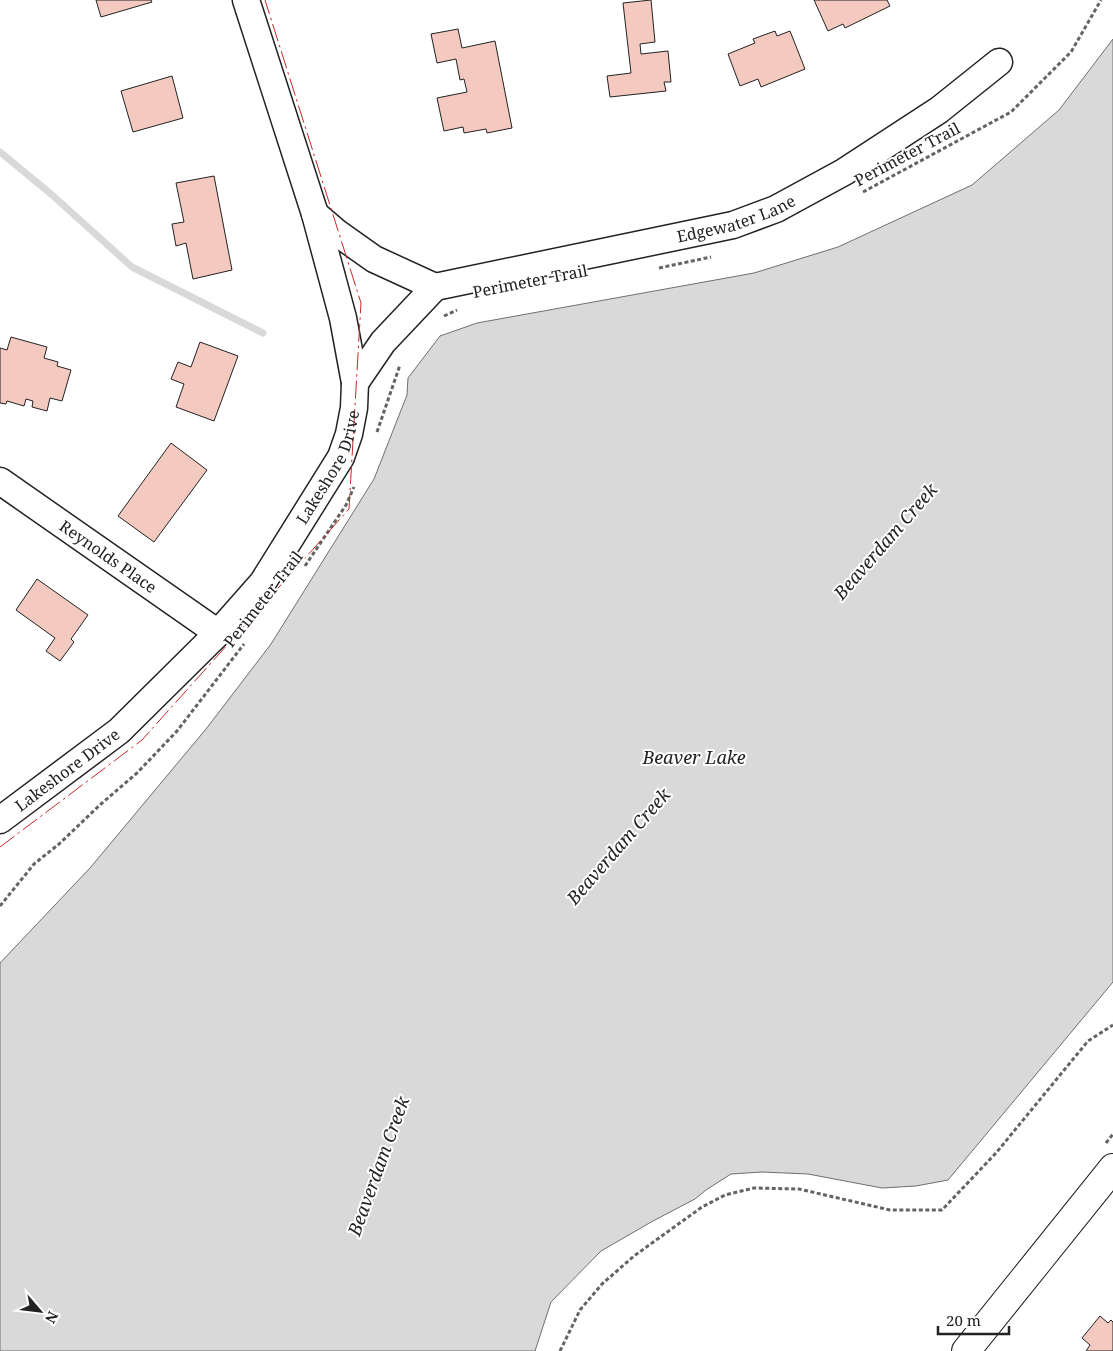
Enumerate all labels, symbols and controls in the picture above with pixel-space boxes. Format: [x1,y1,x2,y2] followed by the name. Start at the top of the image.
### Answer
[850,117,964,191] street label: Perimeter Trail
[675,190,799,247] street label: Edgewater Lane
[471,259,589,303] street label: Perimeter Trail
[291,408,364,528] street label: Lakeshore Drive
[827,477,943,605] water label: Beaverdam Creek
[55,515,161,598] street label: Reynolds Place
[218,546,308,652] street label: Perimeter Trail
[10,723,124,816] street label: Lakeshore Drive
[641,745,746,769] water label: Beaver Lake
[560,782,676,910] water label: Beaverdam Creek
[341,1092,415,1240] water label: Beaverdam Creek
[15,1286,65,1336] north arrow
[938,1304,1009,1336] scale bar
[41,1308,63,1327] text: N
[946,1310,981,1330] text: 20 m

